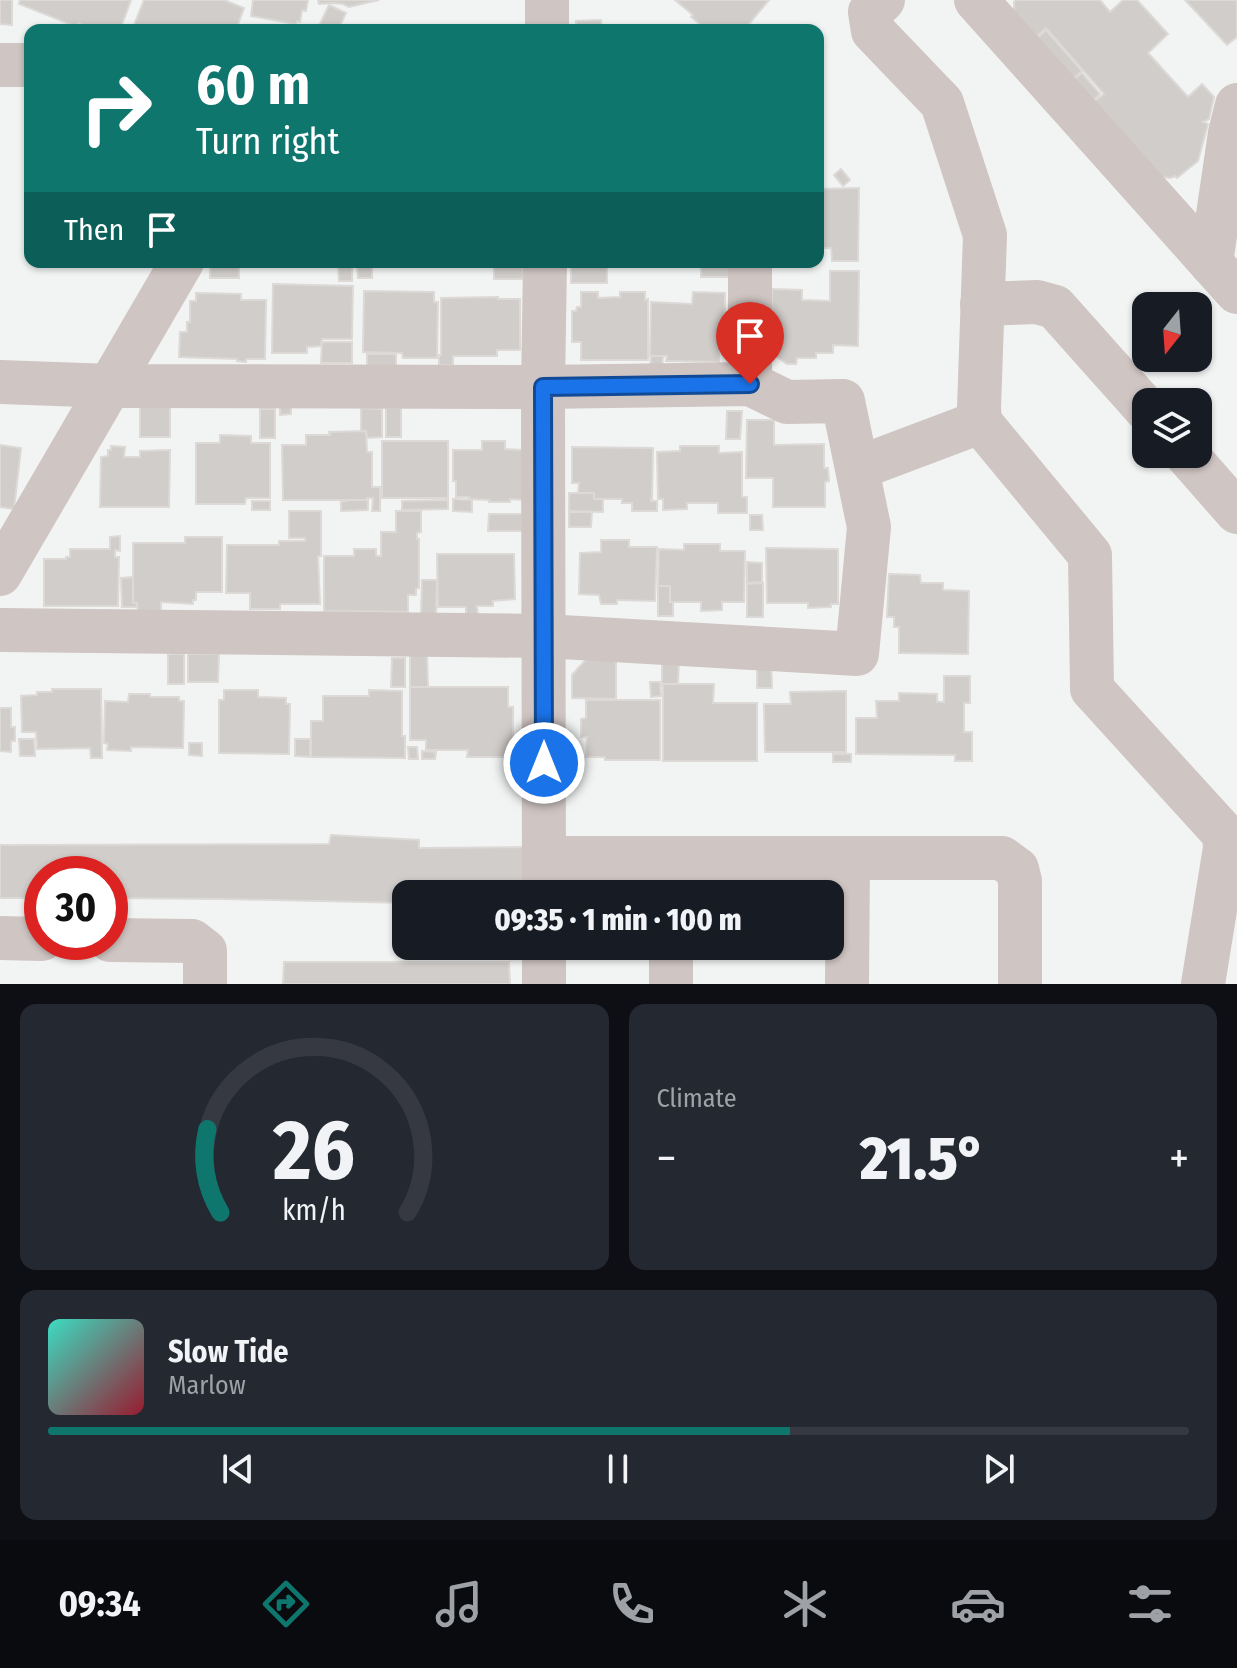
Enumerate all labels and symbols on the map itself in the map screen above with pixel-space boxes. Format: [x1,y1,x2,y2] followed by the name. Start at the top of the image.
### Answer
[1132,292,1212,372] north arrow
[716,302,784,384] pin
[502,721,586,805] position arrow
[24,856,128,960] speed limit sign: 30

